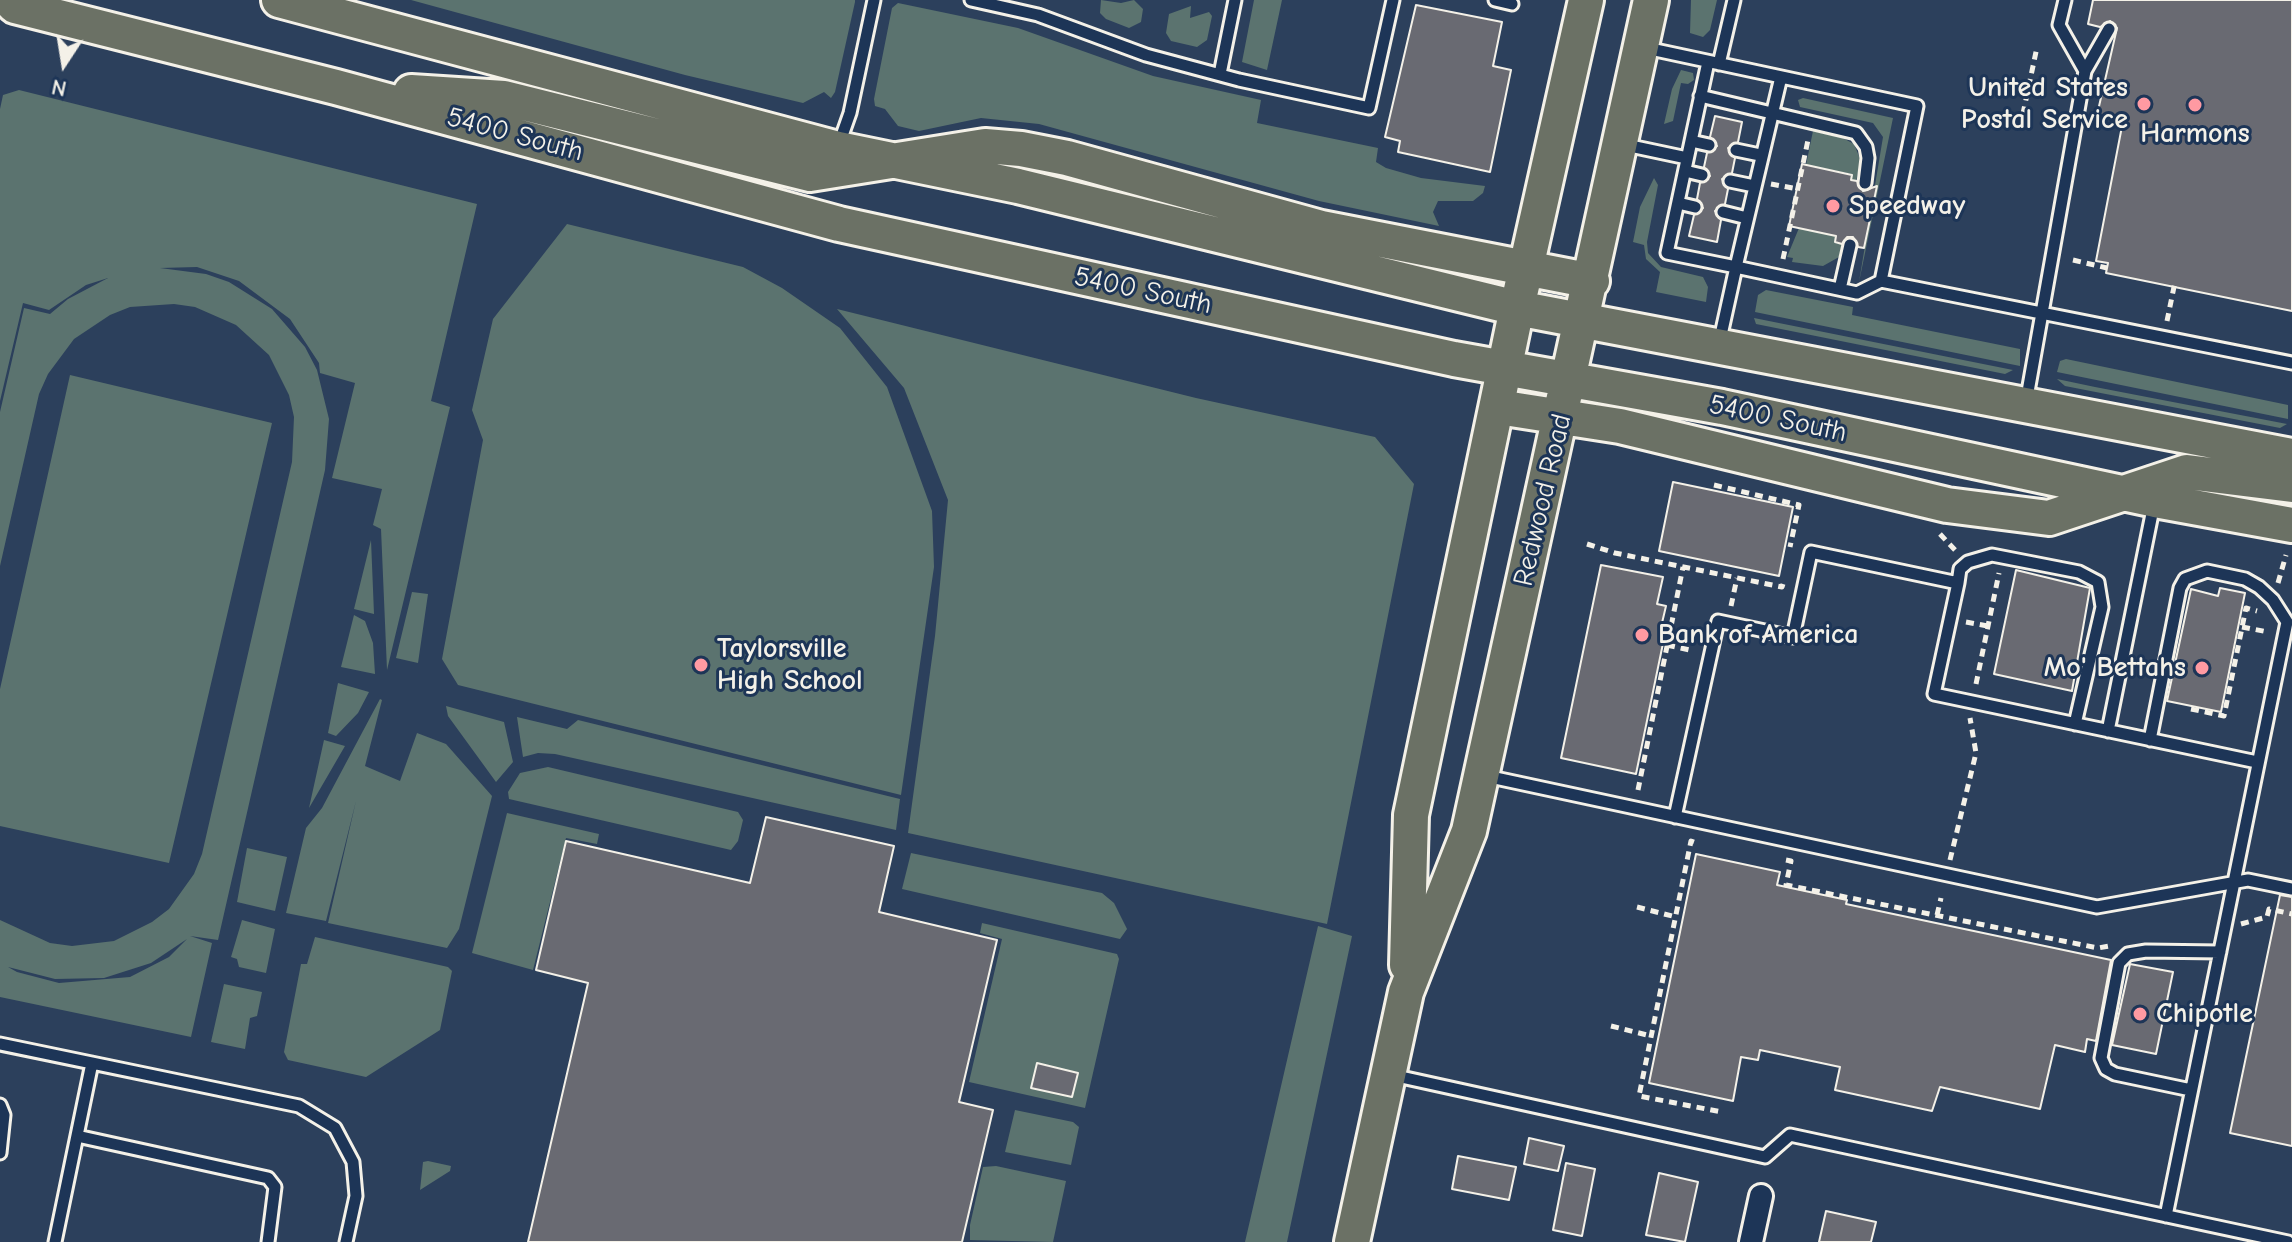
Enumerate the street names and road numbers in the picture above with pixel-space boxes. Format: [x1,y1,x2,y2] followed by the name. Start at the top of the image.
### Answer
[443,101,587,169] street label: 5400 South
[1071,260,1215,322] street label: 5400 South
[1706,388,1850,450] street label: 5400 South
[1507,411,1579,589] street label: Redwood Road

